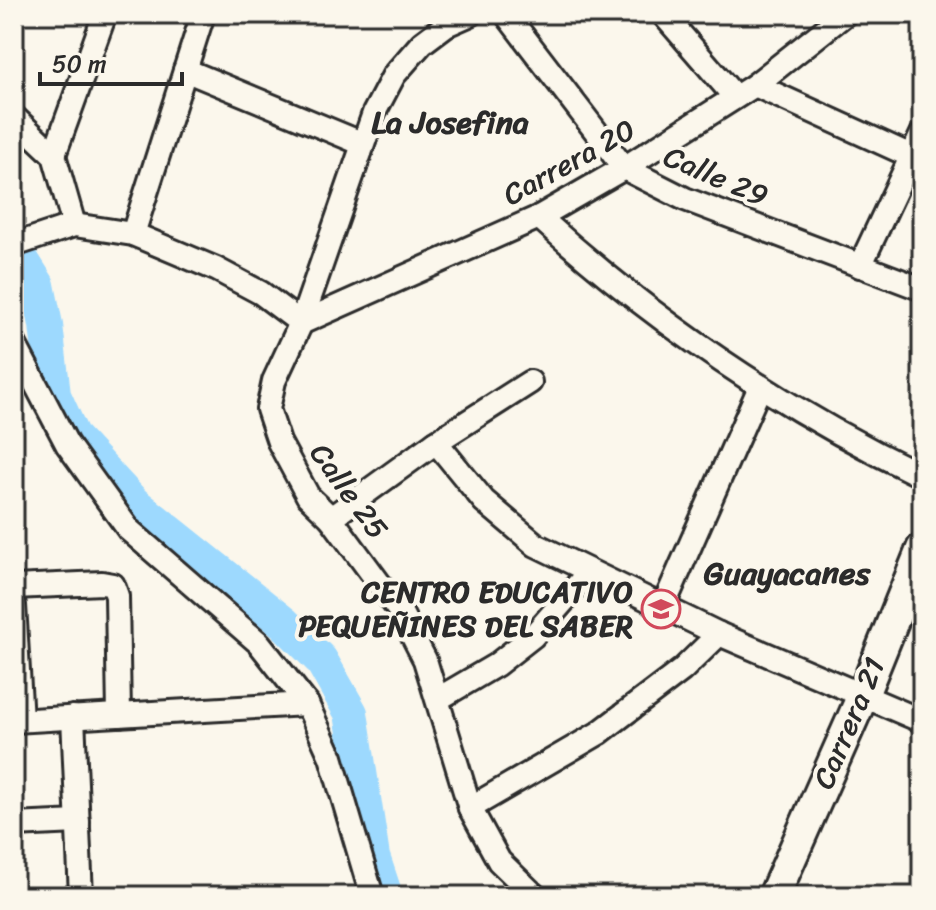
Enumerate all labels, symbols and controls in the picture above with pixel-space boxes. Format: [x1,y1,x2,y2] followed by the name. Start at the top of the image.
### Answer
[40,36,182,86] scale bar
[52,43,107,85] text: 50 m
[371,94,529,151] district label: La Josefina
[492,103,646,221] street label: Carrera 20
[655,130,777,222] street label: Calle 29
[295,431,403,551] street label: Calle 25
[704,545,871,602] district label: Guayacanes
[298,565,633,653] place label: CENTRO EDUCATIVO PEQUEÑINES DEL SABER
[640,588,682,630] school or university icon: CENTRO EDUCATIVO PEQUEÑINES DEL SABER
[797,648,901,798] street label: Carrera 21

